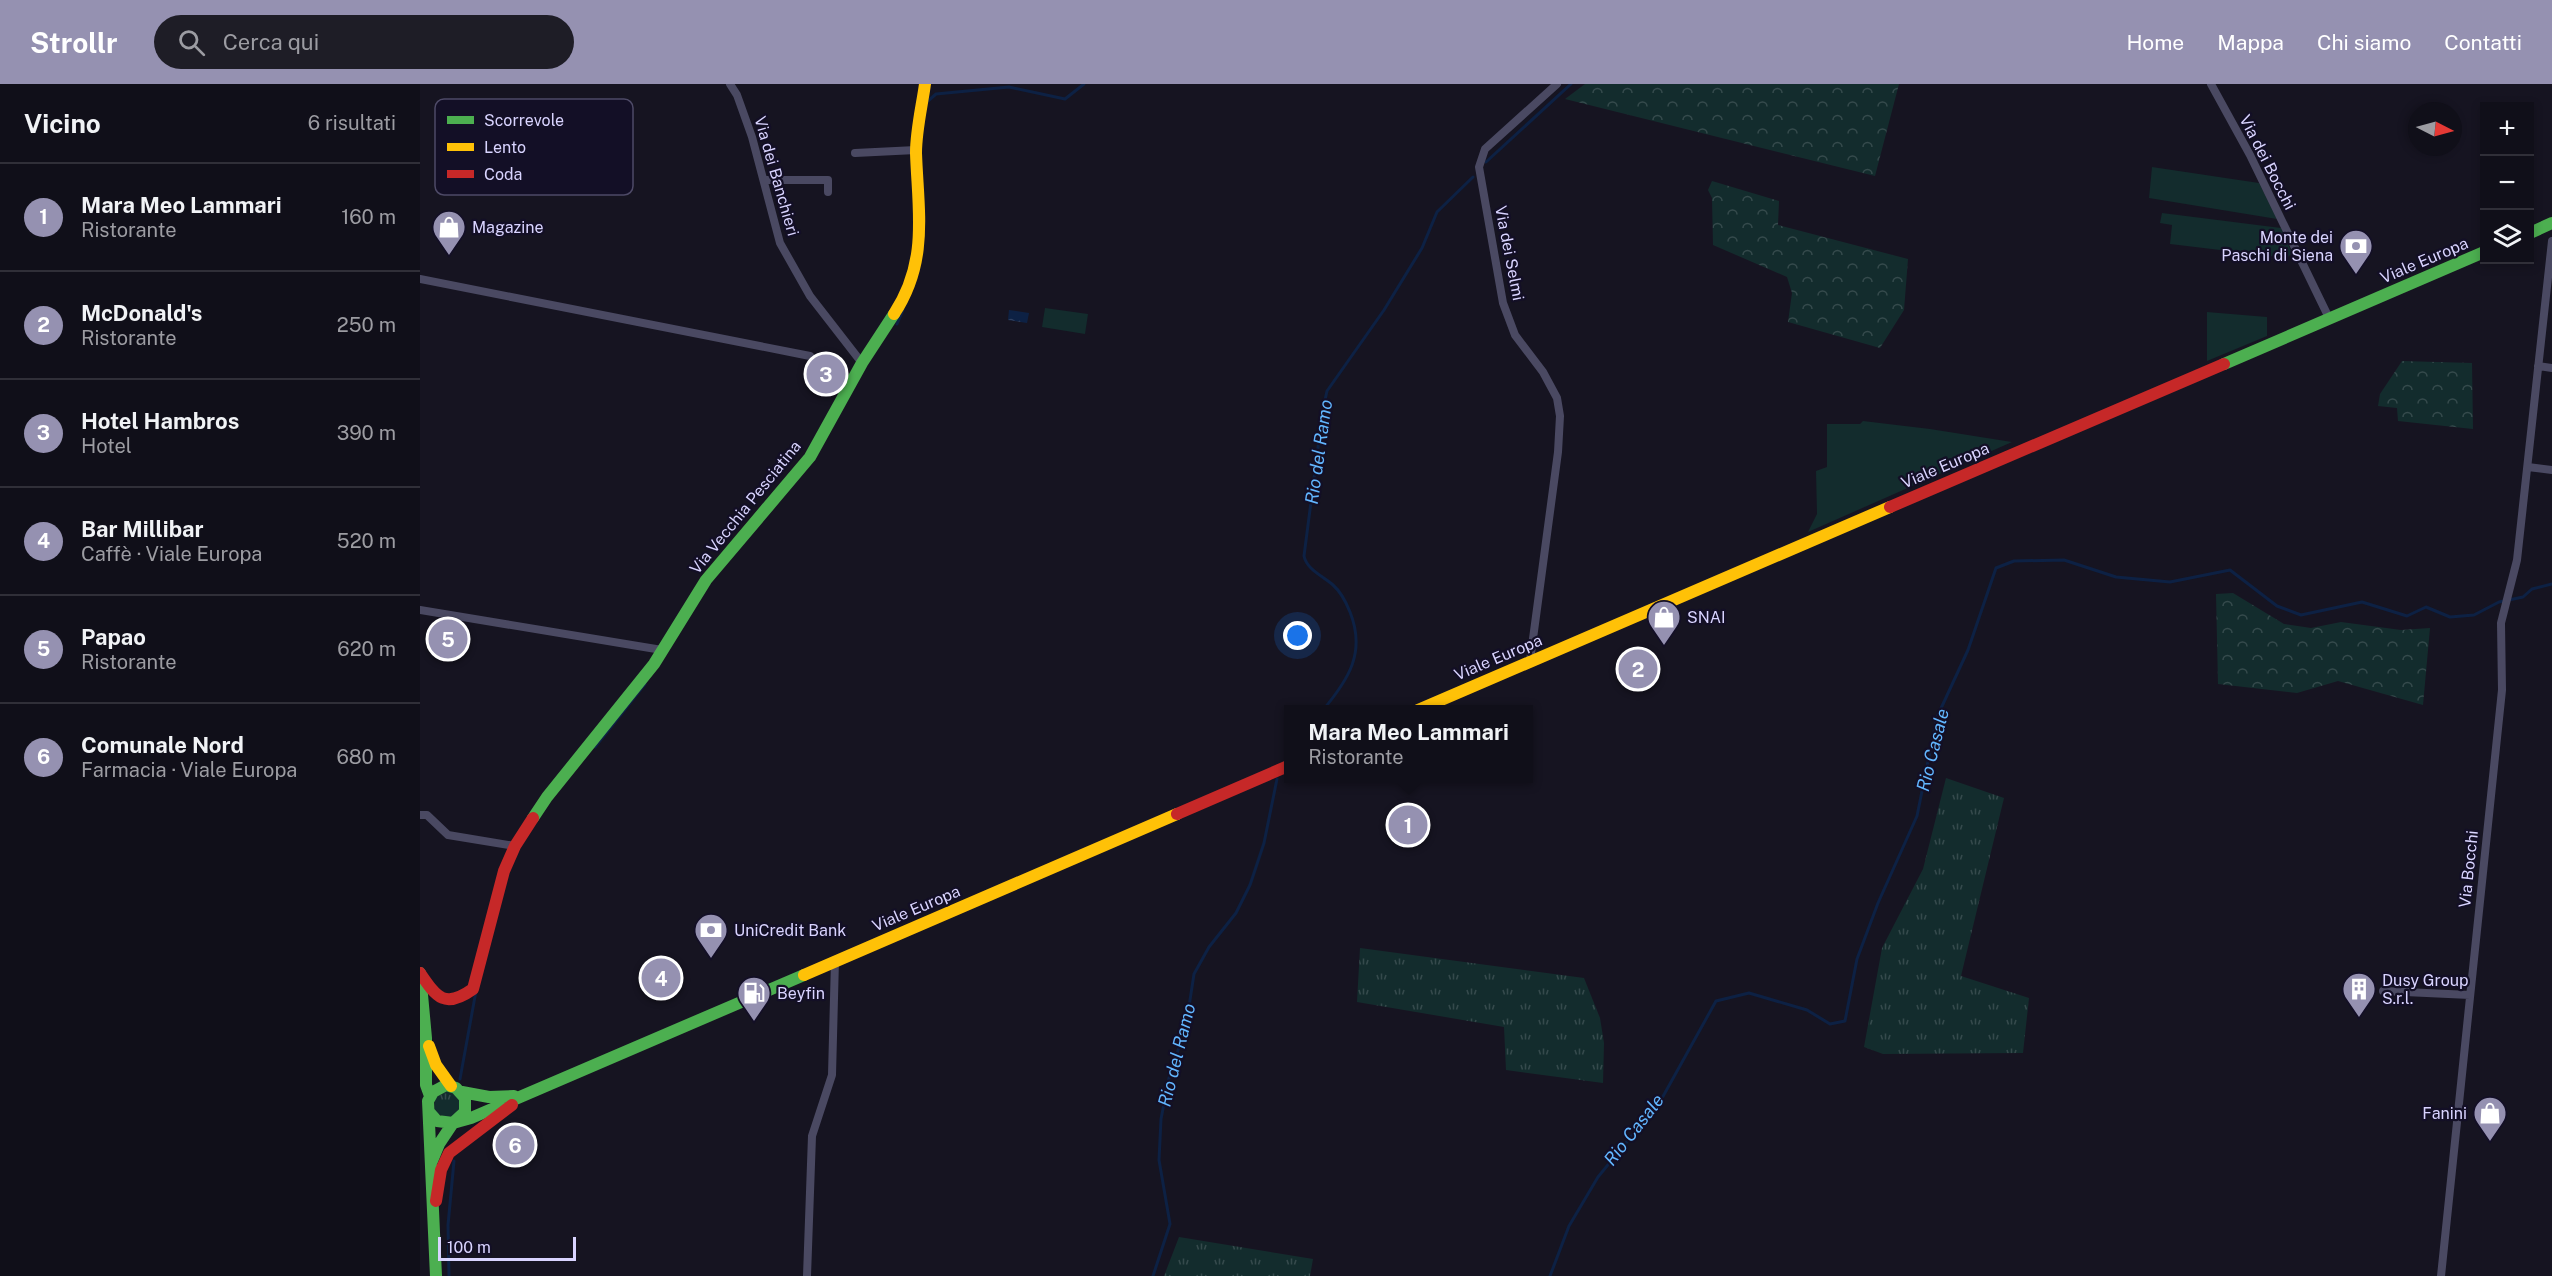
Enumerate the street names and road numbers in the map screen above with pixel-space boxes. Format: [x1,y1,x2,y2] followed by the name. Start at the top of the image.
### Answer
[2235,112,2300,213] street label: Via dei Bocchi
[750,114,803,238] street label: Via dei Banchieri
[1491,204,1528,302] street label: Via dei Selmi
[2377,233,2471,287] street label: Viale Europa
[686,437,805,578] street label: Via Vecchia Pesciatina
[1898,438,1992,492] street label: Viale Europa
[1451,630,1545,684] street label: Viale Europa
[2455,829,2482,909] street label: Via Bocchi
[869,881,963,935] street label: Viale Europa

